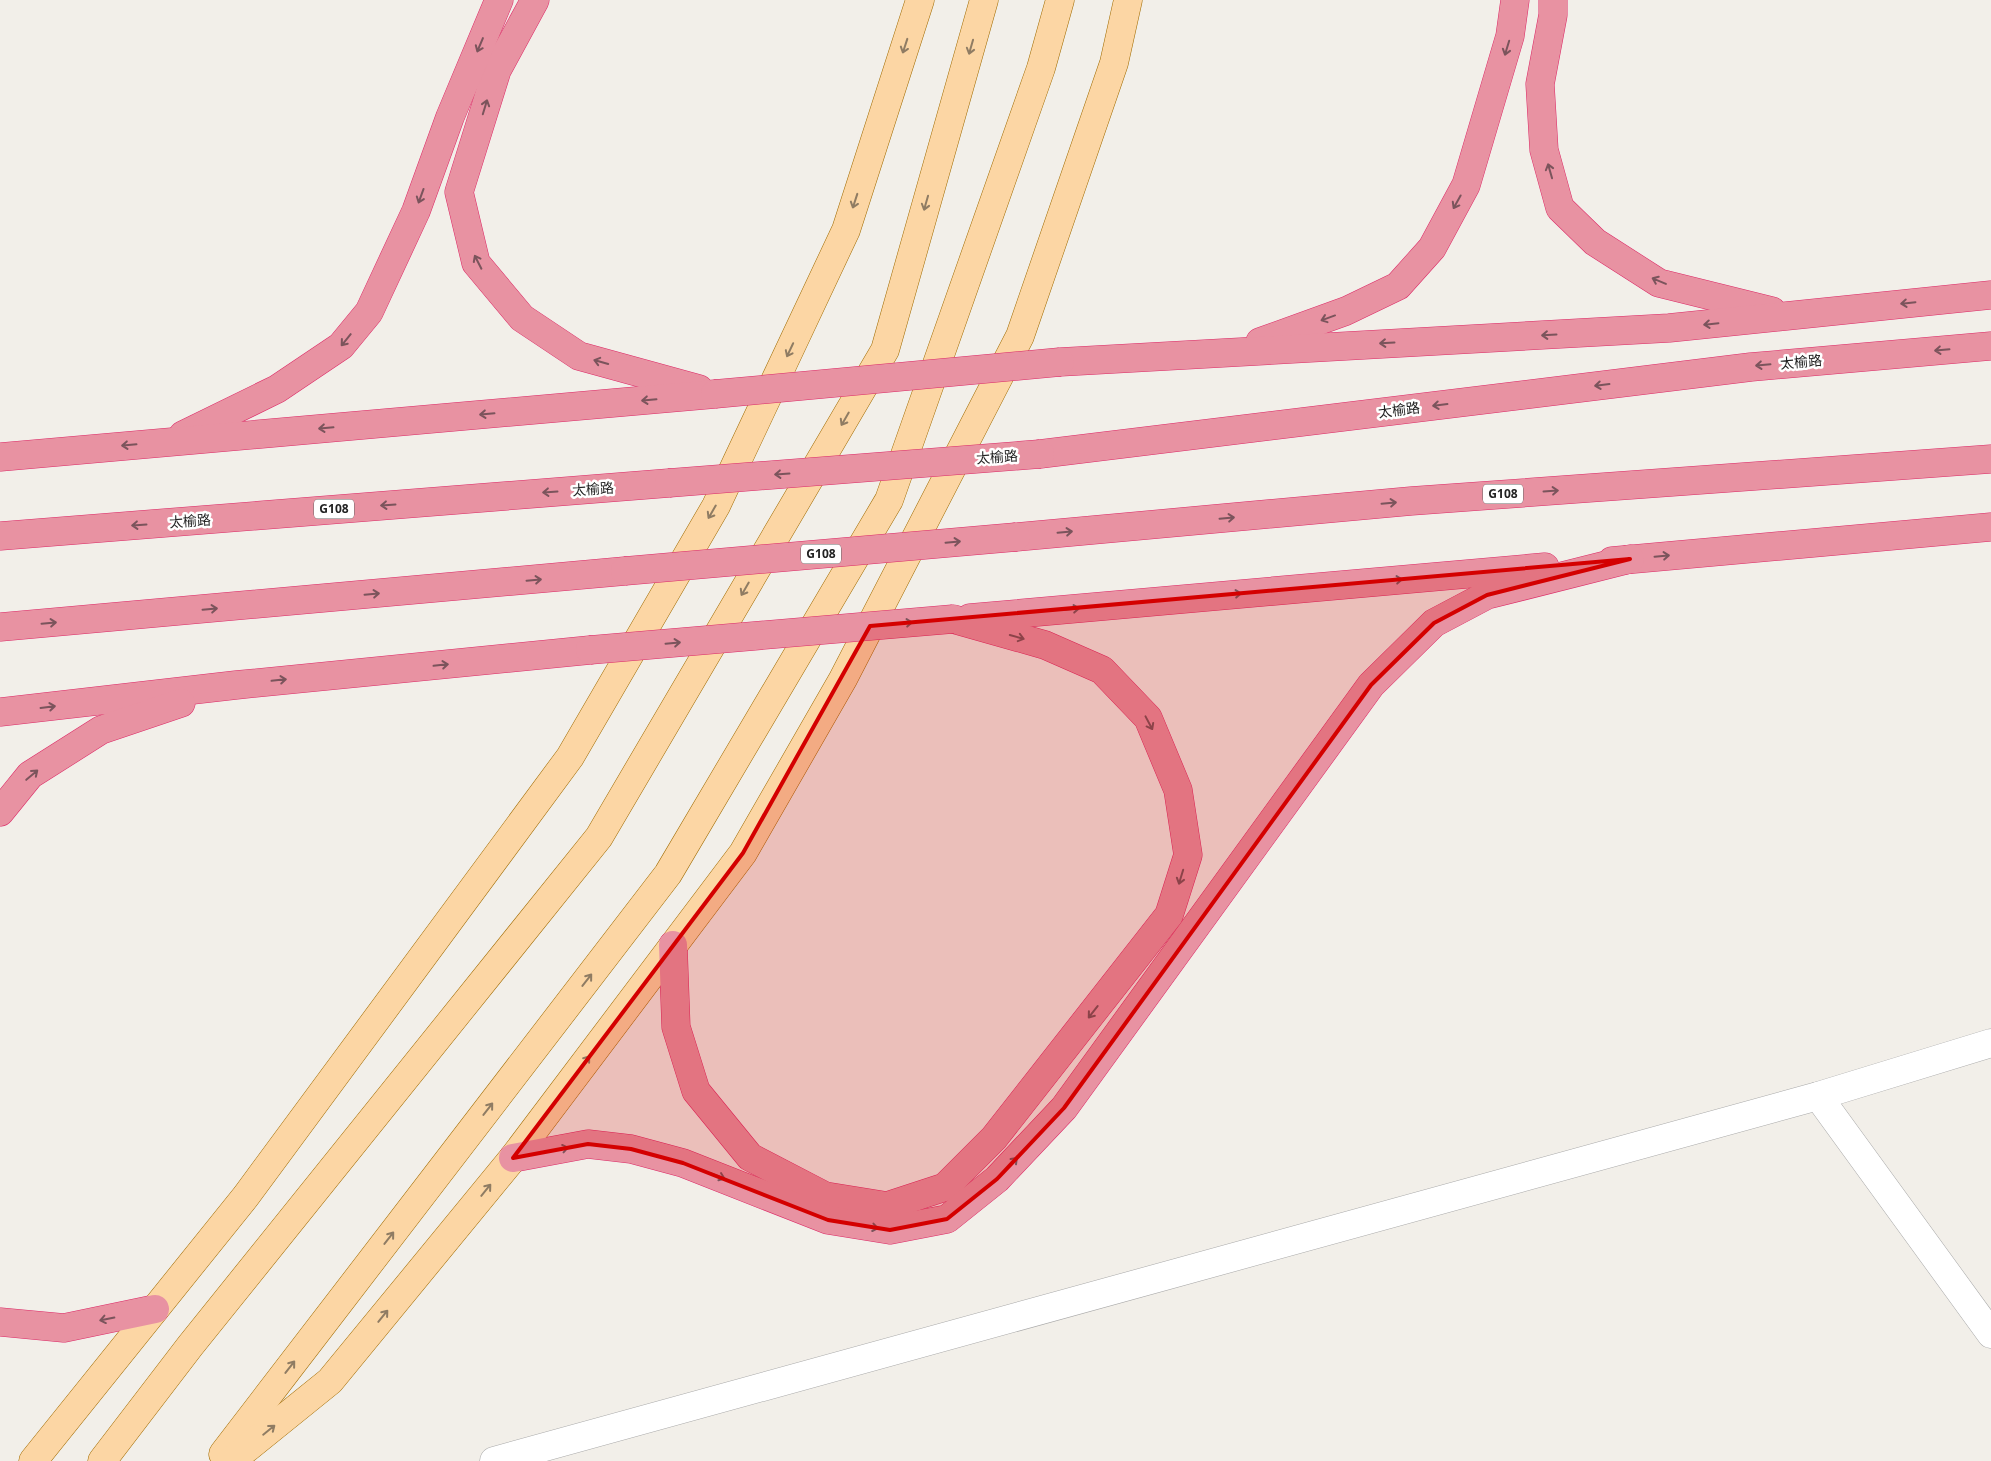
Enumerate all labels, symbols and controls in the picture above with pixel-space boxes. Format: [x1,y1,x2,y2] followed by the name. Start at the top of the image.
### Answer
[475,37,484,52] one-way arrow
[899,38,909,54] one-way arrow
[965,38,975,54] one-way arrow
[1501,40,1511,56] one-way arrow
[481,99,491,115] one-way arrow
[1545,163,1554,179] one-way arrow
[416,188,425,204] one-way arrow
[850,193,860,209] one-way arrow
[1451,194,1461,209] one-way arrow
[921,195,931,211] one-way arrow
[473,255,483,270] one-way arrow
[1652,276,1667,286] one-way arrow
[1900,298,1916,308] one-way arrow
[1320,313,1336,323] one-way arrow
[1704,319,1720,329] one-way arrow
[1541,330,1557,339] one-way arrow
[341,333,352,346] one-way arrow
[1379,339,1395,348] one-way arrow
[784,342,794,357] one-way arrow
[1935,345,1951,355] one-way arrow
[1779,350,1823,373] street label: 太榆路
[593,356,609,366] one-way arrow
[1755,361,1771,370] one-way arrow
[1594,380,1610,390] one-way arrow
[642,395,658,404] one-way arrow
[1377,398,1421,421] street label: 太榆路
[1433,400,1449,410] one-way arrow
[480,409,496,419] one-way arrow
[839,411,849,426] one-way arrow
[318,423,334,433] one-way arrow
[121,441,137,450] one-way arrow
[975,446,1019,467] street label: 太榆路
[775,470,791,479] one-way arrow
[571,478,615,499] street label: 太榆路
[1483,484,1523,504] road number: G108
[1542,486,1558,496] one-way arrow
[543,488,559,497] one-way arrow
[314,499,354,518] road number: G108
[1380,499,1396,508] one-way arrow
[381,501,397,510] one-way arrow
[707,505,717,519] one-way arrow
[168,510,212,531] street label: 太榆路
[1218,513,1234,523] one-way arrow
[131,520,147,529] one-way arrow
[1057,527,1073,537] one-way arrow
[944,537,960,547] one-way arrow
[801,544,841,564] road number: G108
[1654,552,1670,561] one-way arrow
[526,575,542,584] one-way arrow
[1387,575,1403,585] one-way arrow
[739,582,749,596] one-way arrow
[364,589,380,599] one-way arrow
[1225,590,1241,599] one-way arrow
[202,604,218,613] one-way arrow
[1063,604,1079,613] one-way arrow
[40,618,56,628] one-way arrow
[896,618,912,628] one-way arrow
[1009,633,1025,642] one-way arrow
[665,638,681,648] one-way arrow
[433,660,449,670] one-way arrow
[271,676,287,685] one-way arrow
[40,702,56,712] one-way arrow
[1144,715,1154,730] one-way arrow
[26,770,39,781] one-way arrow
[1175,869,1185,885] one-way arrow
[581,974,592,987] one-way arrow
[1088,1005,1099,1018] one-way arrow
[580,1056,591,1069] one-way arrow
[482,1103,493,1116] one-way arrow
[552,1143,568,1153] one-way arrow
[1006,1157,1018,1170] one-way arrow
[710,1172,725,1181] one-way arrow
[481,1184,492,1197] one-way arrow
[863,1223,879,1233] one-way arrow
[383,1232,394,1245] one-way arrow
[378,1310,389,1323] one-way arrow
[99,1315,115,1324] one-way arrow
[284,1361,295,1374] one-way arrow
[262,1425,275,1436] one-way arrow

